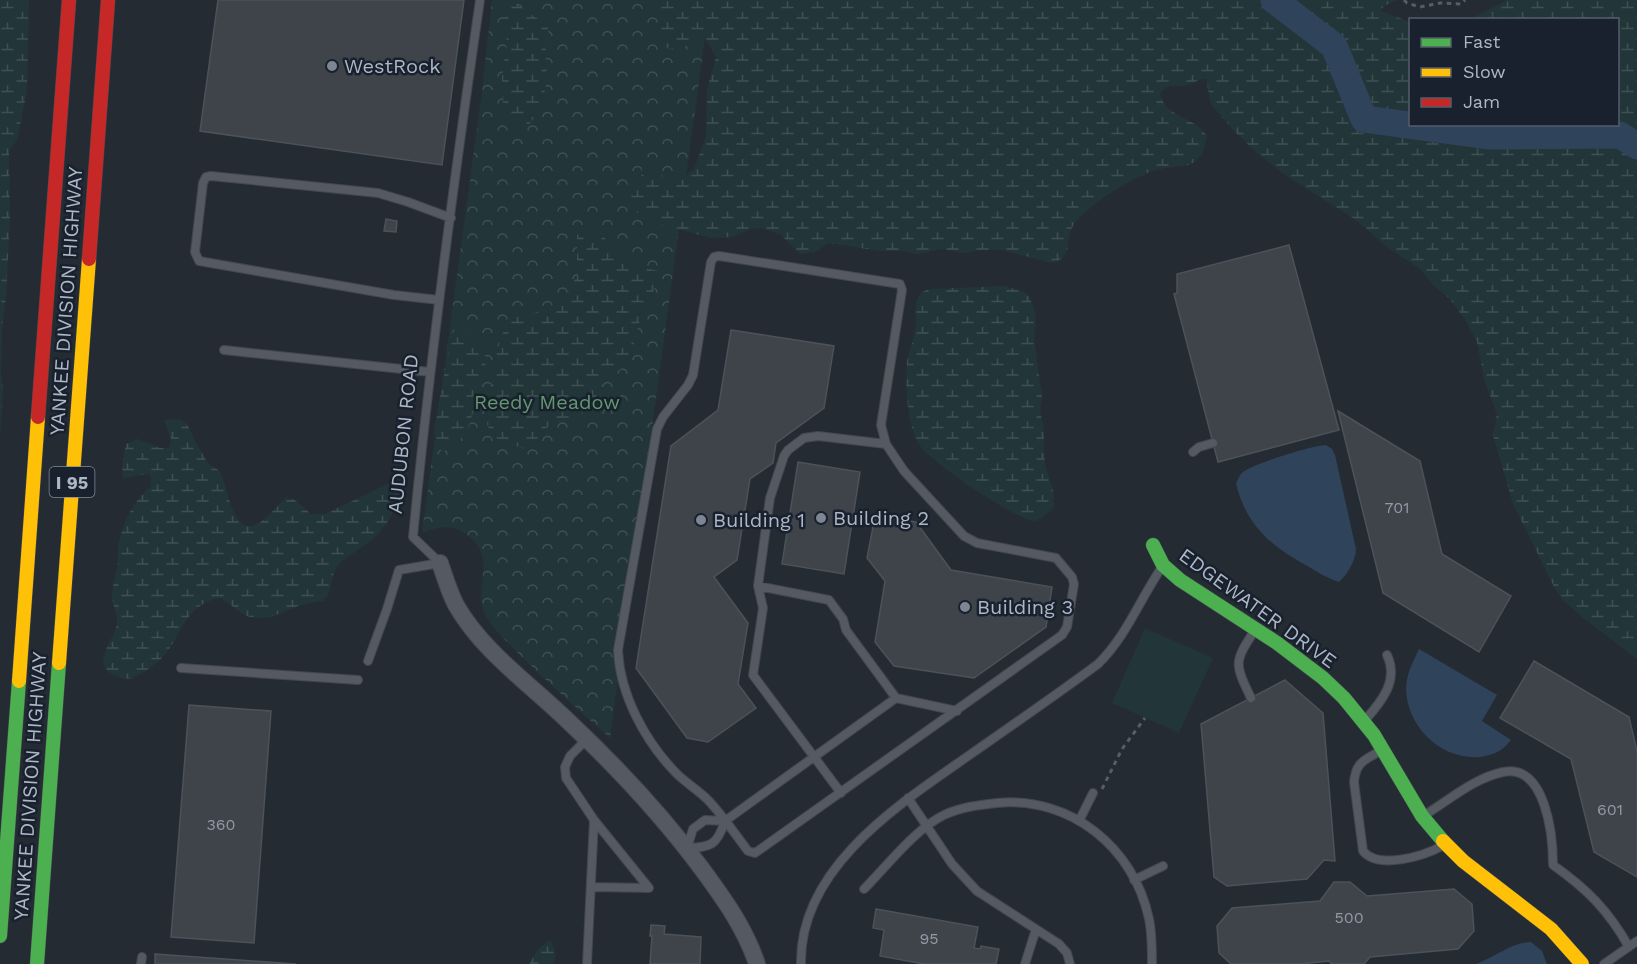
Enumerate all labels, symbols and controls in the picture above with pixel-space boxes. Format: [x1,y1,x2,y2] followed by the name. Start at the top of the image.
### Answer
[1409,18,1619,126] legend
[1463,31,1501,52] text: Fast
[344,54,441,78] place label: WestRock
[325,59,339,73] marker: WestRock
[1463,61,1506,82] text: Slow
[1463,91,1500,112] text: Jam
[45,165,87,436] street label: YANKEE DIVISION HIGHWAY
[383,353,423,515] street label: AUDUBON ROAD
[474,390,620,414] park label: Reedy Meadow
[50,467,94,497] road number: I 95
[1385,498,1409,517] house number: 701
[833,506,929,530] place label: Building 2
[713,508,805,532] place label: Building 1
[814,511,828,525] marker: Building 2
[694,513,708,527] marker: Building 1
[1175,543,1341,673] street label: EDGEWATER DRIVE
[977,595,1073,619] place label: Building 3
[958,600,972,614] marker: Building 3
[9,650,51,921] street label: YANKEE DIVISION HIGHWAY
[1597,800,1623,819] house number: 601
[206,815,236,834] house number: 360
[1334,908,1364,927] house number: 500
[919,929,939,948] house number: 95

